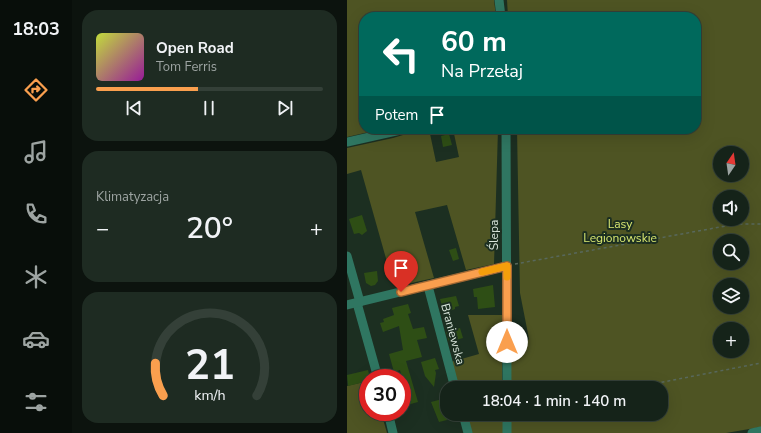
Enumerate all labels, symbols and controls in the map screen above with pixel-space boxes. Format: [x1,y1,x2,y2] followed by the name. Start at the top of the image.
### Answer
[12,17,60,41] text: 18:03
[441,23,507,61] text: 60 m
[375,28,427,80] icon: left
[156,38,234,58] text: Open Road
[156,58,217,76] text: Tom Ferris
[441,59,523,83] text: Na Przełaj
[22,76,50,104] icon: directions
[123,97,145,119] icon: previous
[198,97,220,119] icon: pause
[274,97,296,119] icon: next
[426,104,448,126] icon: arrive
[375,105,418,125] text: Potem
[22,138,50,166] icon: music
[713,146,749,182] north arrow
[713,146,749,358] map controls
[96,188,169,206] text: Klimatyzacja
[713,190,749,226] button: sound
[22,200,50,228] icon: phone
[186,208,233,249] text: 20°
[96,214,109,244] text: −
[310,214,323,244] text: +
[583,216,657,246] park label: Lasy Legionowskie
[486,220,502,250] street label: Ślepa
[713,234,749,270] button: search
[384,251,418,292] pin
[390,257,412,279] icon: arrive
[22,263,50,291] icon: climate
[713,278,749,314] button: layers
[437,302,469,366] street label: Braniewska
[486,321,528,363] position arrow
[713,322,749,358] button: +
[22,325,50,353] icon: car
[185,336,234,393] text: 21
[359,369,411,421] speed limit sign: 30
[194,385,225,404] text: km/h
[22,388,50,416] icon: filters
[482,391,626,411] text: 18:04 · 1 min · 140 m

